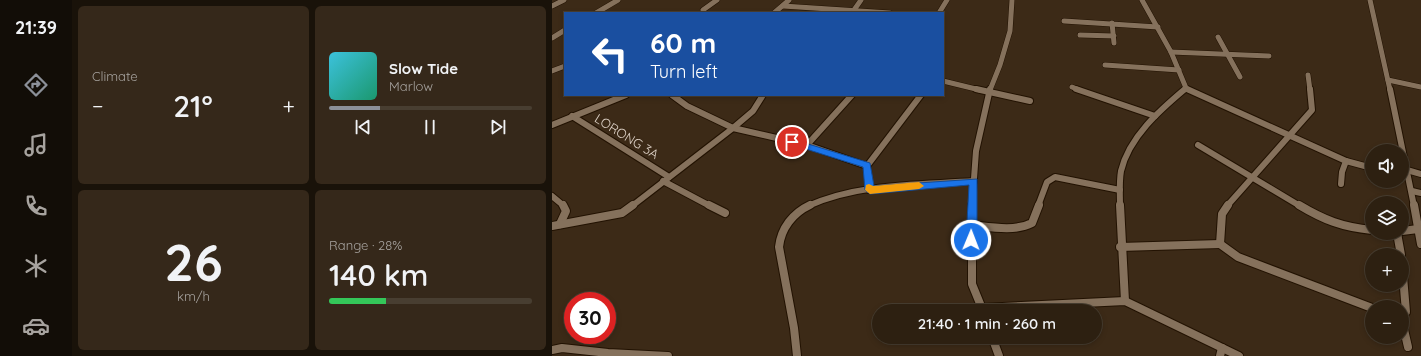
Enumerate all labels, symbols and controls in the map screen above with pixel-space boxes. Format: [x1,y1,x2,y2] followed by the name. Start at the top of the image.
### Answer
[15,16,57,39] text: 21:39
[650,25,716,60] text: 60 m
[584,28,636,80] icon: left
[389,59,458,78] text: Slow Tide
[650,60,718,83] text: Turn left
[92,68,138,84] text: Climate
[22,71,50,99] icon: directions
[389,78,433,94] text: Marlow
[173,87,213,125] text: 21°
[92,92,103,120] text: −
[283,92,295,120] text: +
[592,110,662,162] street label: LORONG 3A
[352,116,374,138] icon: previous
[419,116,441,138] icon: pause
[487,116,509,138] icon: next
[775,125,809,159] pin
[22,131,50,159] icon: music
[781,131,803,153] icon: arrive
[1365,144,1409,344] map controls
[1365,144,1409,188] button: sound
[22,192,50,220] icon: phone
[1365,196,1409,240] button: layers
[950,219,992,261] position arrow
[164,229,223,294] text: 26
[329,237,402,253] text: Range · 28%
[1365,248,1409,292] button: +
[22,252,50,280] icon: climate
[329,256,428,294] text: 140 km
[177,288,210,304] text: km/h
[564,292,616,344] speed limit sign: 30
[1365,300,1409,344] button: −
[22,312,50,340] icon: car
[918,314,1056,333] text: 21:40 · 1 min · 260 m

